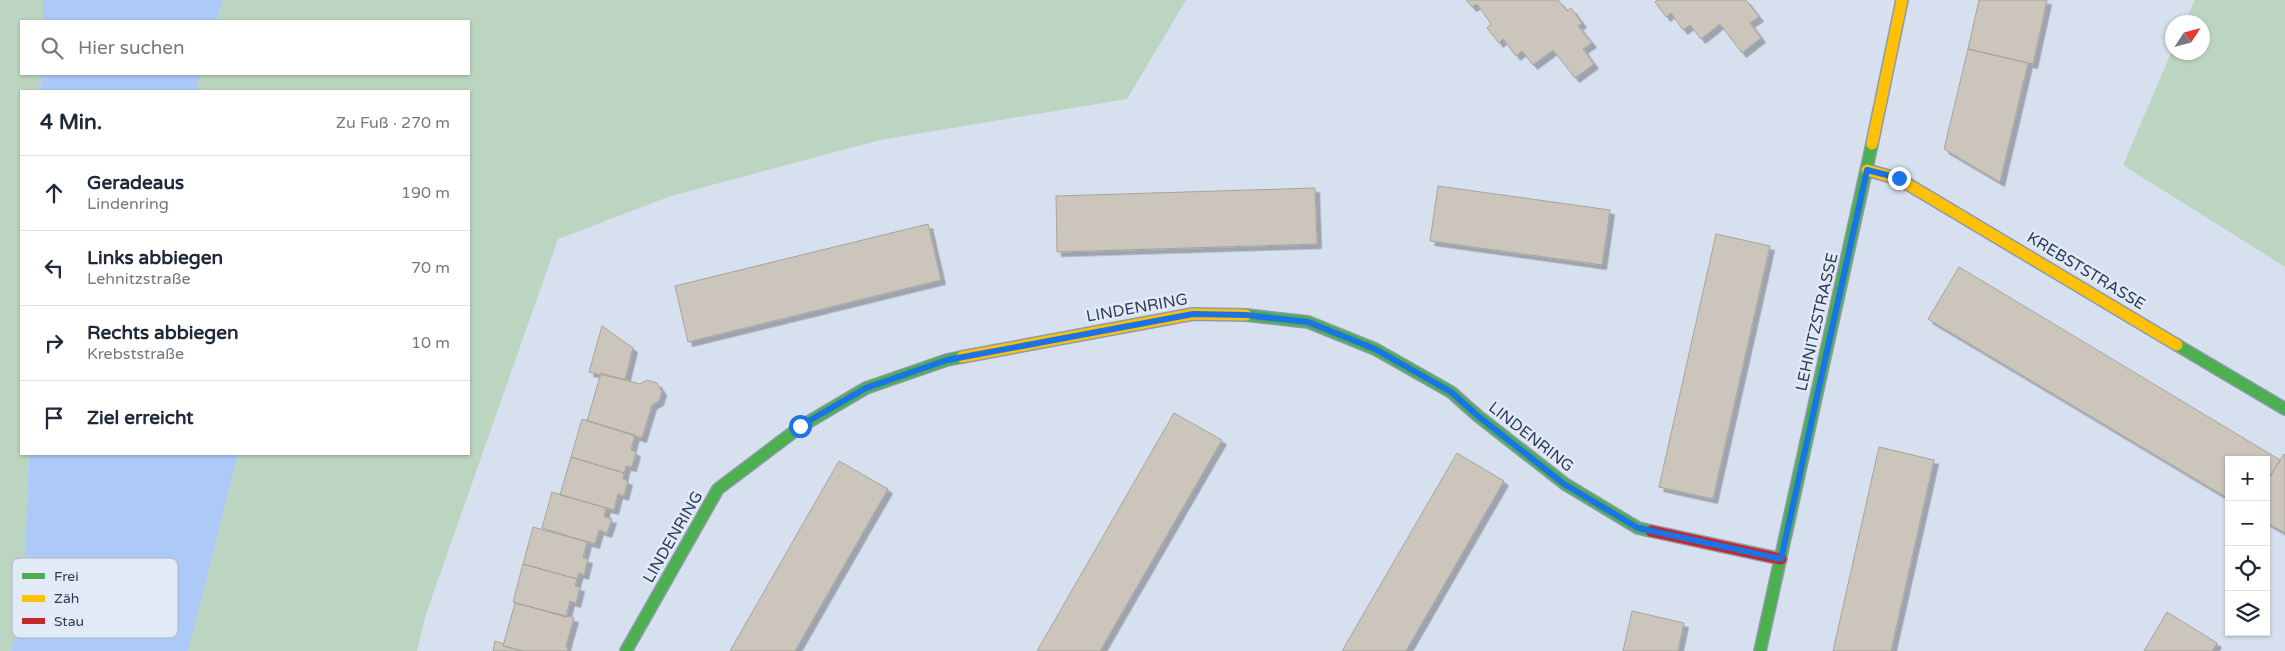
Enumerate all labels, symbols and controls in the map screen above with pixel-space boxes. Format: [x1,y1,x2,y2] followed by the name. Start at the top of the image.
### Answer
[2165,15,2210,60] north arrow
[20,20,470,75] search box
[38,34,66,62] icon: search
[78,37,185,59] text: Hier suchen
[40,110,102,135] text: 4 Min.
[336,113,450,133] text: Zu Fuß · 270 m
[1888,167,1911,190] route end
[87,172,184,194] text: Geradeaus
[40,179,68,207] icon: ahead
[401,183,450,203] text: 190 m
[87,194,169,214] text: Lindenring
[2023,228,2149,314] street label: KREBSTSTRASSE
[87,247,223,269] text: Links abbiegen
[1791,251,1843,393] street label: LEHNITZSTRASSE
[40,254,68,282] icon: left
[411,258,450,278] text: 70 m
[87,269,190,289] text: Lehnitzstraße
[1085,289,1189,327] street label: LINDENRING
[87,322,239,344] text: Rechts abbiegen
[40,329,68,357] icon: right
[411,333,450,353] text: 10 m
[87,344,184,364] text: Krebststraße
[1484,398,1578,476] street label: LINDENRING
[40,404,68,432] icon: arrive
[87,407,194,429] text: Ziel erreicht
[789,415,812,438] route start
[2225,456,2270,636] map controls
[2225,456,2270,501] button: +
[639,488,707,586] street label: LINDENRING
[2225,501,2270,546] button: −
[2225,546,2270,591] button: locate
[12,558,178,638] legend
[54,568,79,585] text: Frei
[54,590,79,607] text: Zäh
[2225,591,2270,636] button: layers
[54,613,84,630] text: Stau

